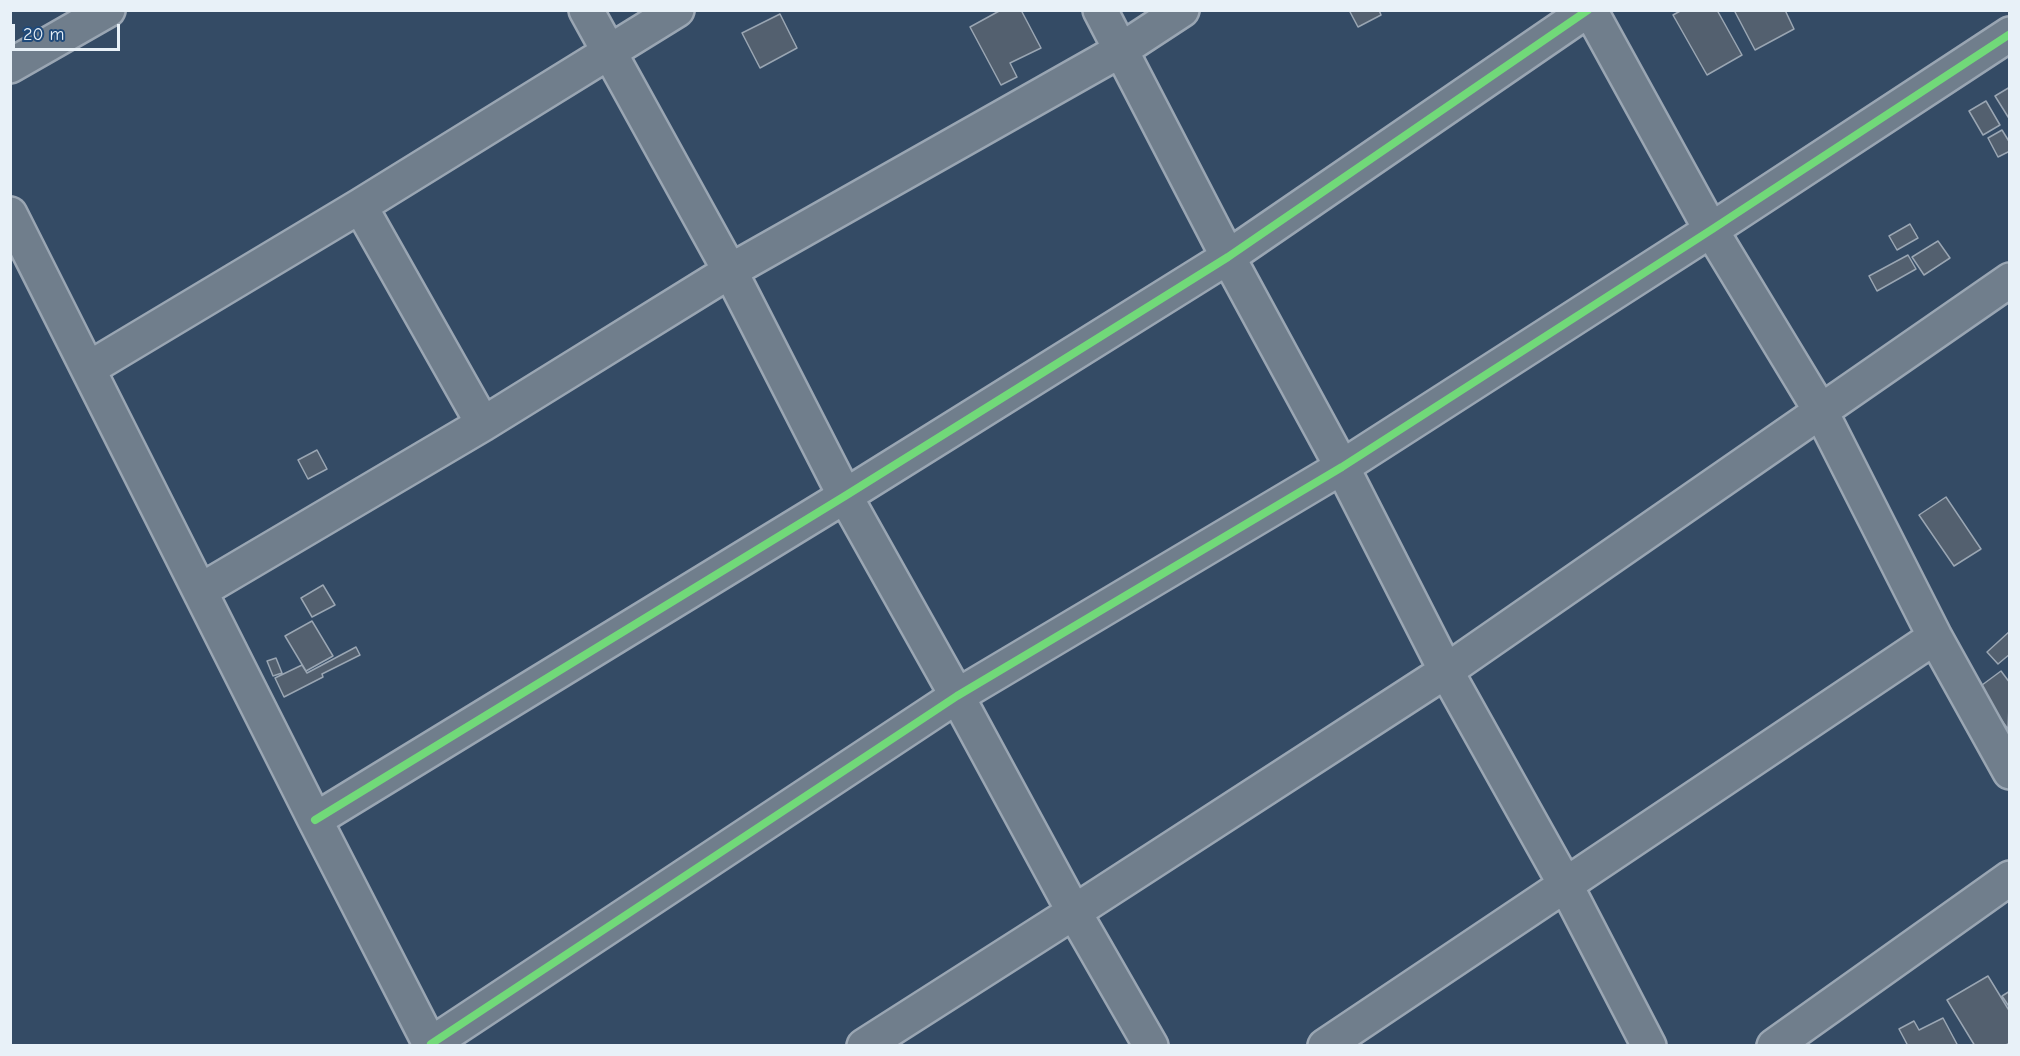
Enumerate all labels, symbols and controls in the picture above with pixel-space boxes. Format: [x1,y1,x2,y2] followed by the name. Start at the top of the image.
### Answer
[15,12,123,50] scale bar
[23,24,64,45] text: 20 m

